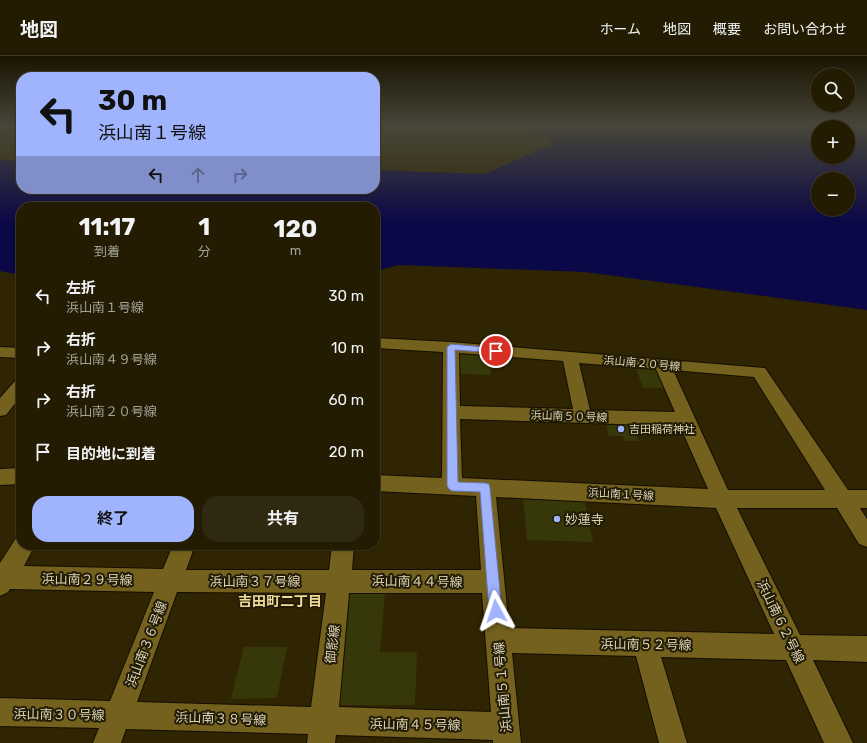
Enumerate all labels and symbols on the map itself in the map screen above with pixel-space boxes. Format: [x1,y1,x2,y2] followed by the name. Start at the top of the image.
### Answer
[479,334,513,368] pin
[603,354,681,373] street label: 浜山南２０号線
[530,409,608,424] street label: 浜山南５０号線
[629,423,695,436] place label: 吉田稲荷神社
[616,424,626,434] marker: 吉田稲荷神社
[588,486,654,503] street label: 浜山南１号線
[565,512,604,527] place label: 妙蓮寺
[552,514,562,524] marker: 妙蓮寺
[41,571,133,588] street label: 浜山南２９号線
[371,573,463,590] street label: 浜山南４４号線
[209,574,301,589] street label: 浜山南３７号線
[754,577,807,665] street label: 浜山南６２号線
[475,590,517,632] position arrow
[238,593,322,610] district label: 吉田町二丁目
[123,599,170,689] street label: 浜山南３６号線
[323,624,342,664] street label: 御影線
[600,636,692,653] street label: 浜山南５２号線
[491,641,514,733] street label: 浜山南５１号線
[13,706,105,723] street label: 浜山南３０号線
[175,709,267,728] street label: 浜山南３８号線
[369,716,461,733] street label: 浜山南４５号線

